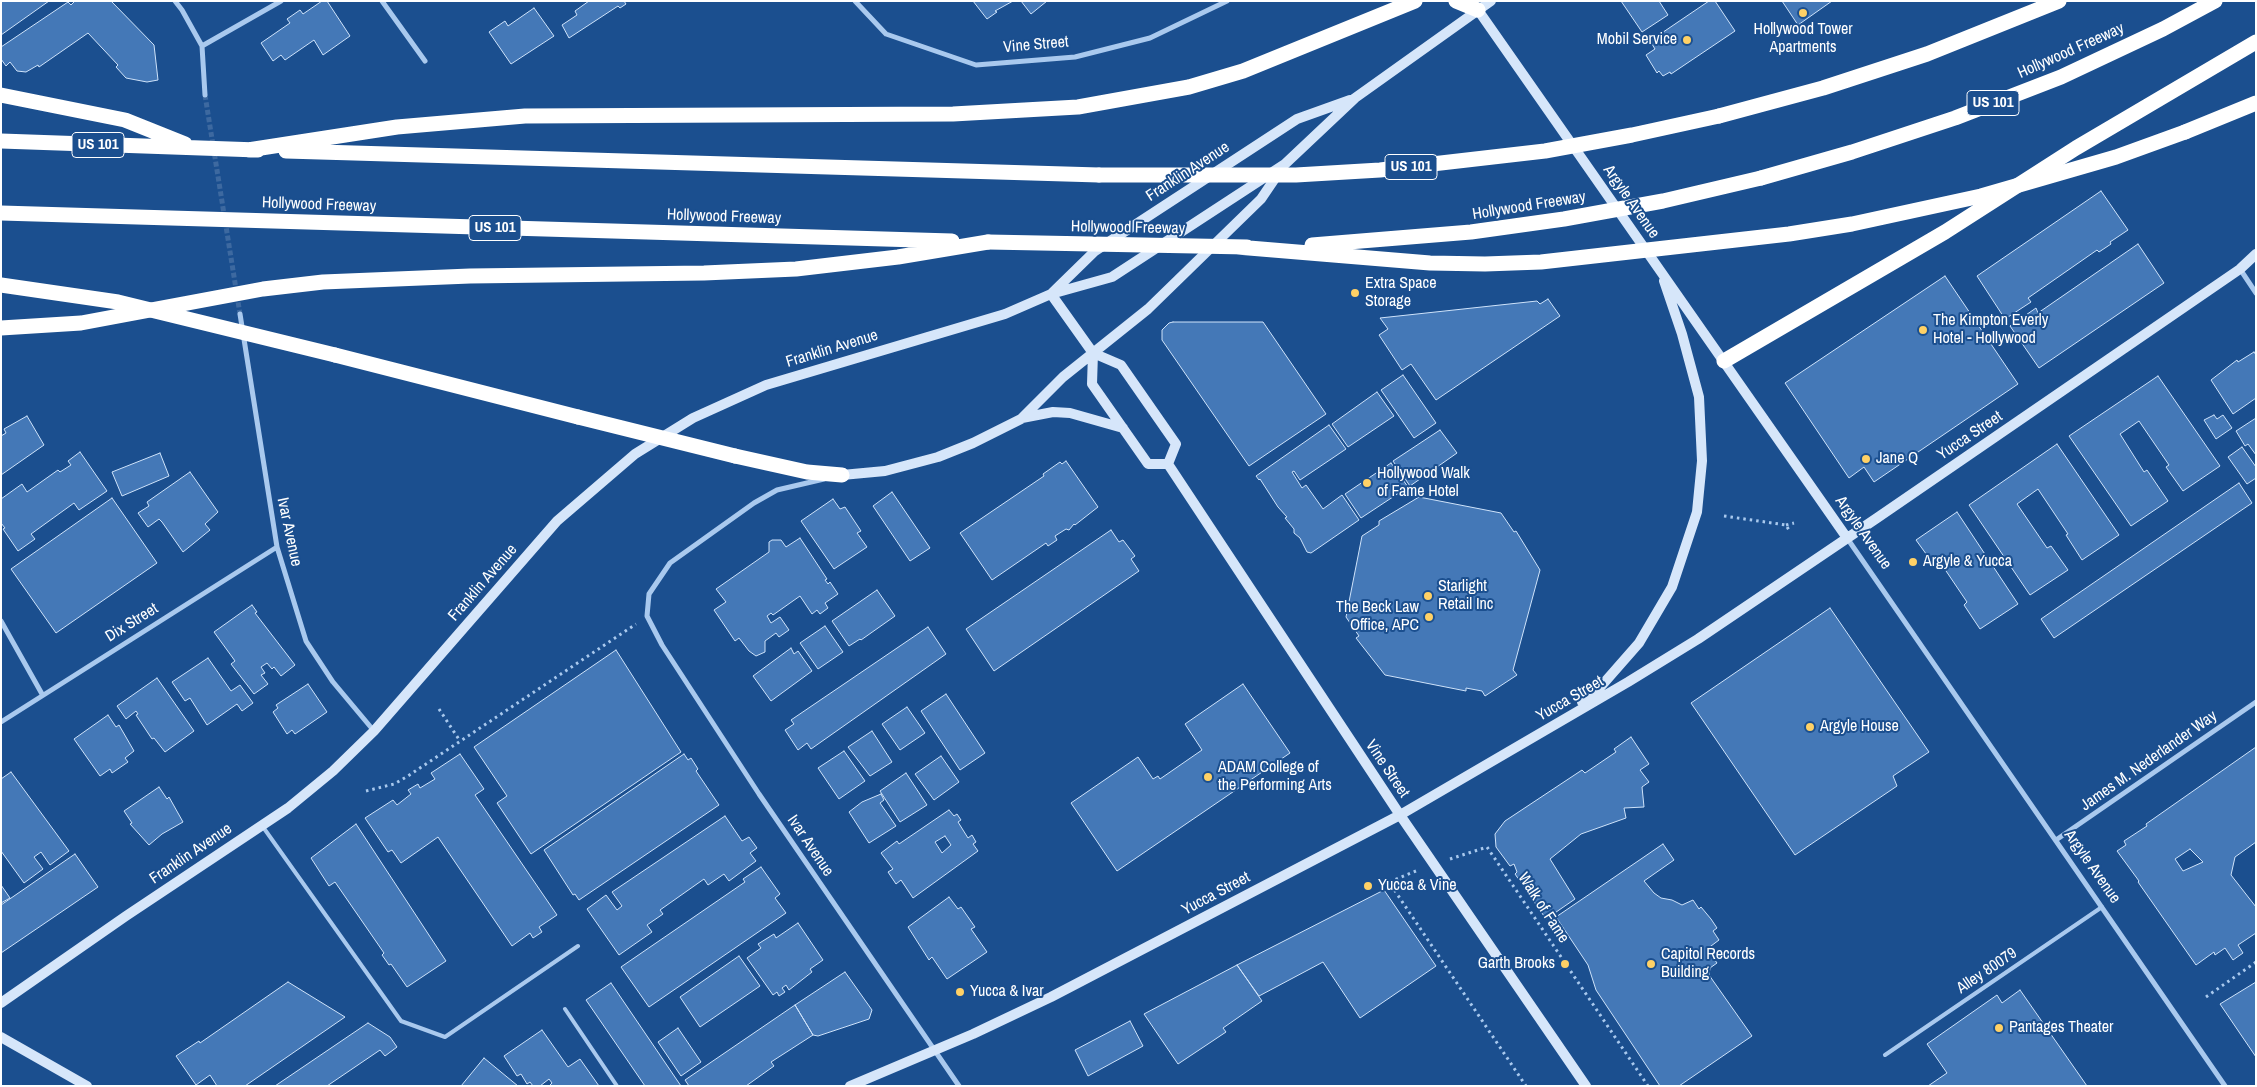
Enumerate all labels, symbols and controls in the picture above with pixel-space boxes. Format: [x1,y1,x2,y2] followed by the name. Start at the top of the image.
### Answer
[1797,7,1809,19] marker: Hollywood Tower Apartments
[2015,19,2127,83] street label: Hollywood Freeway
[1753,20,1853,58] place label: Hollywood Tower Apartments
[1597,30,1677,50] place label: Mobil Service
[1003,33,1069,57] street label: Vine Street
[1681,34,1693,46] marker: Mobil Service
[1967,90,2019,116] road number: US 101
[72,132,124,158] road number: US 101
[1143,138,1233,206] street label: Franklin Avenue
[1385,154,1437,180] road number: US 101
[1599,162,1663,242] street label: Argyle Avenue
[1471,188,1587,224] street label: Hollywood Freeway
[261,193,377,217] street label: Hollywood Freeway
[666,205,782,229] street label: Hollywood Freeway
[469,216,521,240] road number: US 101
[1071,217,1185,239] street label: Hollywood Freeway
[1365,274,1436,312] place label: Extra Space Storage
[1349,287,1361,299] marker: Extra Space Storage
[1933,311,2048,349] place label: The Kimpton Everly Hotel - Hollywood
[1917,324,1929,336] marker: The Kimpton Everly Hotel - Hollywood
[784,326,880,372] street label: Franklin Avenue
[1934,407,2006,465] street label: Yucca Street
[1876,449,1918,469] place label: Jane Q
[1860,453,1872,465] marker: Jane Q
[1377,464,1470,502] place label: Hollywood Walk of Fame Hotel
[1361,477,1373,489] marker: Hollywood Walk of Fame Hotel
[1831,493,1895,573] street label: Argyle Avenue
[272,496,306,568] street label: Ivar Avenue
[444,541,522,625] street label: Franklin Avenue
[1923,552,2012,572] place label: Argyle & Yucca
[1907,556,1919,568] marker: Argyle & Yucca
[1438,577,1493,615] place label: Starlight Retail Inc
[1422,590,1434,602] marker: Starlight Retail Inc
[1336,598,1419,636] place label: The Beck Law Office, APC
[102,599,162,647] street label: Dix Street
[1423,611,1435,623] marker: The Beck Law Office, APC
[1533,672,1607,726] street label: Yucca Street
[2077,707,2221,815] street label: James M. Nederlander Way
[1820,717,1899,737] place label: Argyle House
[1804,721,1816,733] marker: Argyle House
[1361,737,1413,801] street label: Vine Street
[1218,758,1332,796] place label: ADAM College of the Performing Arts
[1202,771,1214,783] marker: ADAM College of the Performing Arts
[783,812,837,880] street label: Ivar Avenue
[146,819,236,889] street label: Franklin Avenue
[2060,827,2124,907] street label: Argyle Avenue
[1179,868,1253,920] street label: Yucca Street
[1513,869,1573,947] street label: Walk of Fame
[1378,876,1457,896] place label: Yucca & Vine
[1362,880,1374,892] marker: Yucca & Vine
[1953,944,2021,998] street label: Alley 80079
[1661,945,1755,983] place label: Capitol Records Building
[1478,954,1555,974] place label: Garth Brooks
[1559,958,1571,970] marker: Garth Brooks
[1645,958,1657,970] marker: Capitol Records Building
[970,982,1044,1002] place label: Yucca & Ivar
[954,986,966,998] marker: Yucca & Ivar
[2009,1018,2113,1038] place label: Pantages Theater
[1993,1022,2005,1034] marker: Pantages Theater

